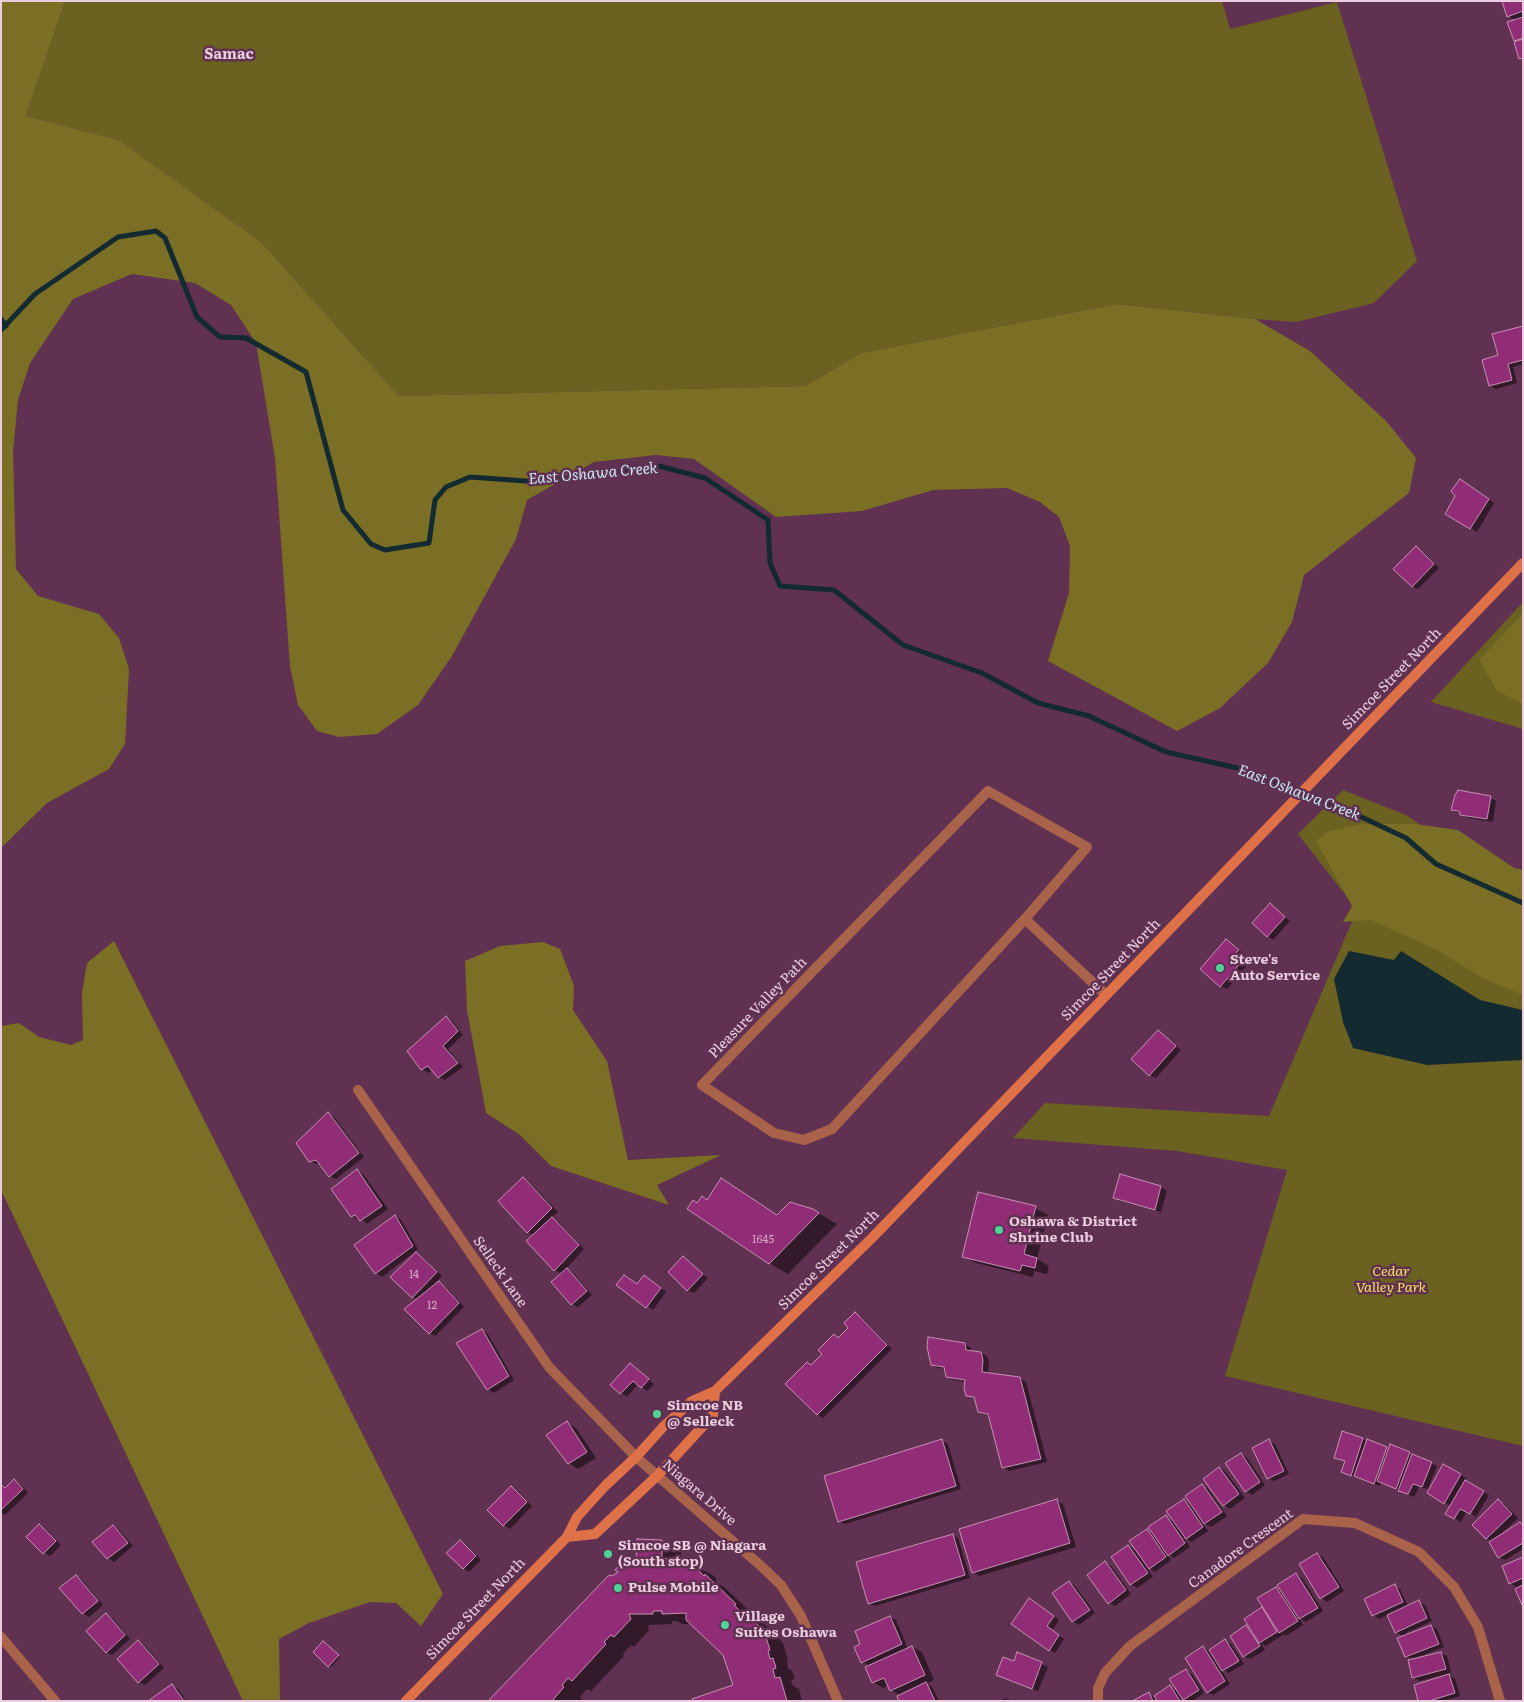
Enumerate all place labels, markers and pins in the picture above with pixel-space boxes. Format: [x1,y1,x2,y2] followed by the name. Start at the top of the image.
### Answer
[1230,952,1320,984] place label: Steve's Auto Service
[1214,962,1226,974] marker: Steve's Auto Service
[1009,1214,1137,1246] place label: Oshawa & District Shrine Club
[993,1224,1005,1236] marker: Oshawa & District Shrine Club
[667,1398,743,1430] place label: Simcoe NB @ Selleck
[651,1408,663,1420] marker: Simcoe NB @ Selleck
[618,1538,766,1570] place label: Simcoe SB @ Niagara (South stop)
[602,1548,614,1560] marker: Simcoe SB @ Niagara (South stop)
[628,1580,719,1596] place label: Pulse Mobile
[612,1582,624,1594] marker: Pulse Mobile
[735,1609,837,1641] place label: Village Suites Oshawa
[719,1619,731,1631] marker: Village Suites Oshawa

